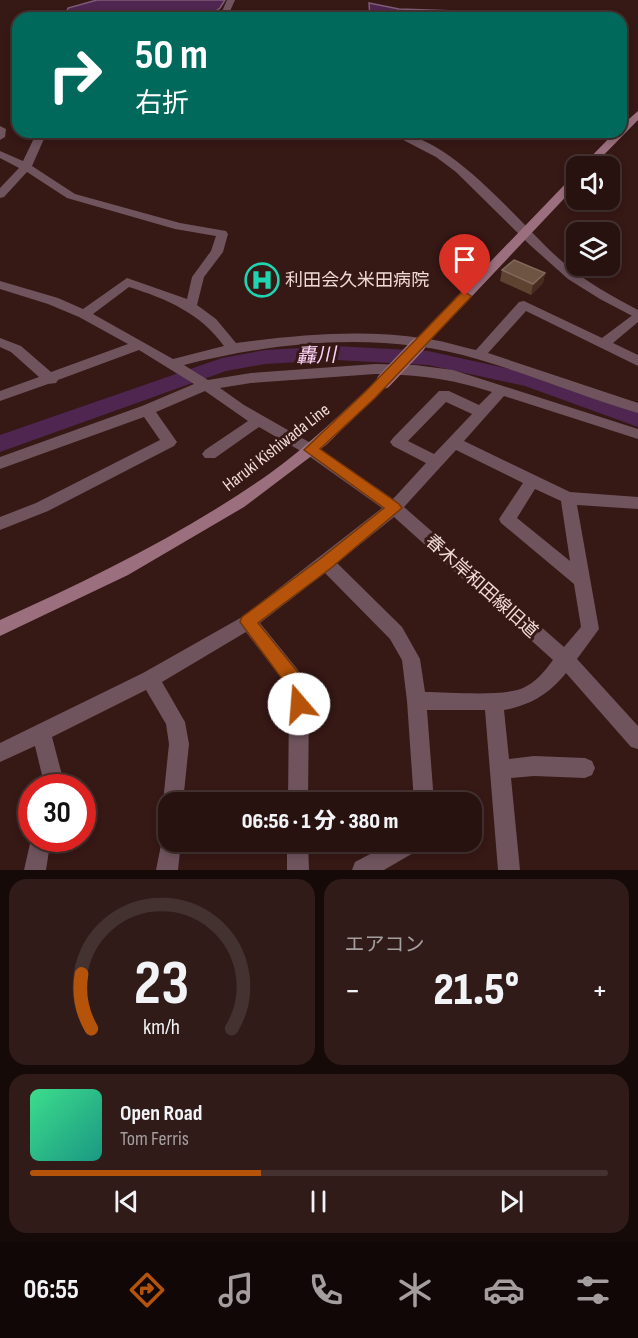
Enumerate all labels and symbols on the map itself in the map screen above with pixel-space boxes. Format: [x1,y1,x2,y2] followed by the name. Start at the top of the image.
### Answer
[439,234,490,296] pin
[244,262,280,298] hospital icon: 利田会久米田病院
[285,270,429,291] place label: 利田会久米田病院
[296,343,338,369] water label: 轟川
[219,399,334,496] street label: Haruki Kishiwada Line
[421,530,542,642] street label: 春木岸和田線旧道
[267,672,331,736] position arrow
[18,774,96,852] speed limit sign: 30

